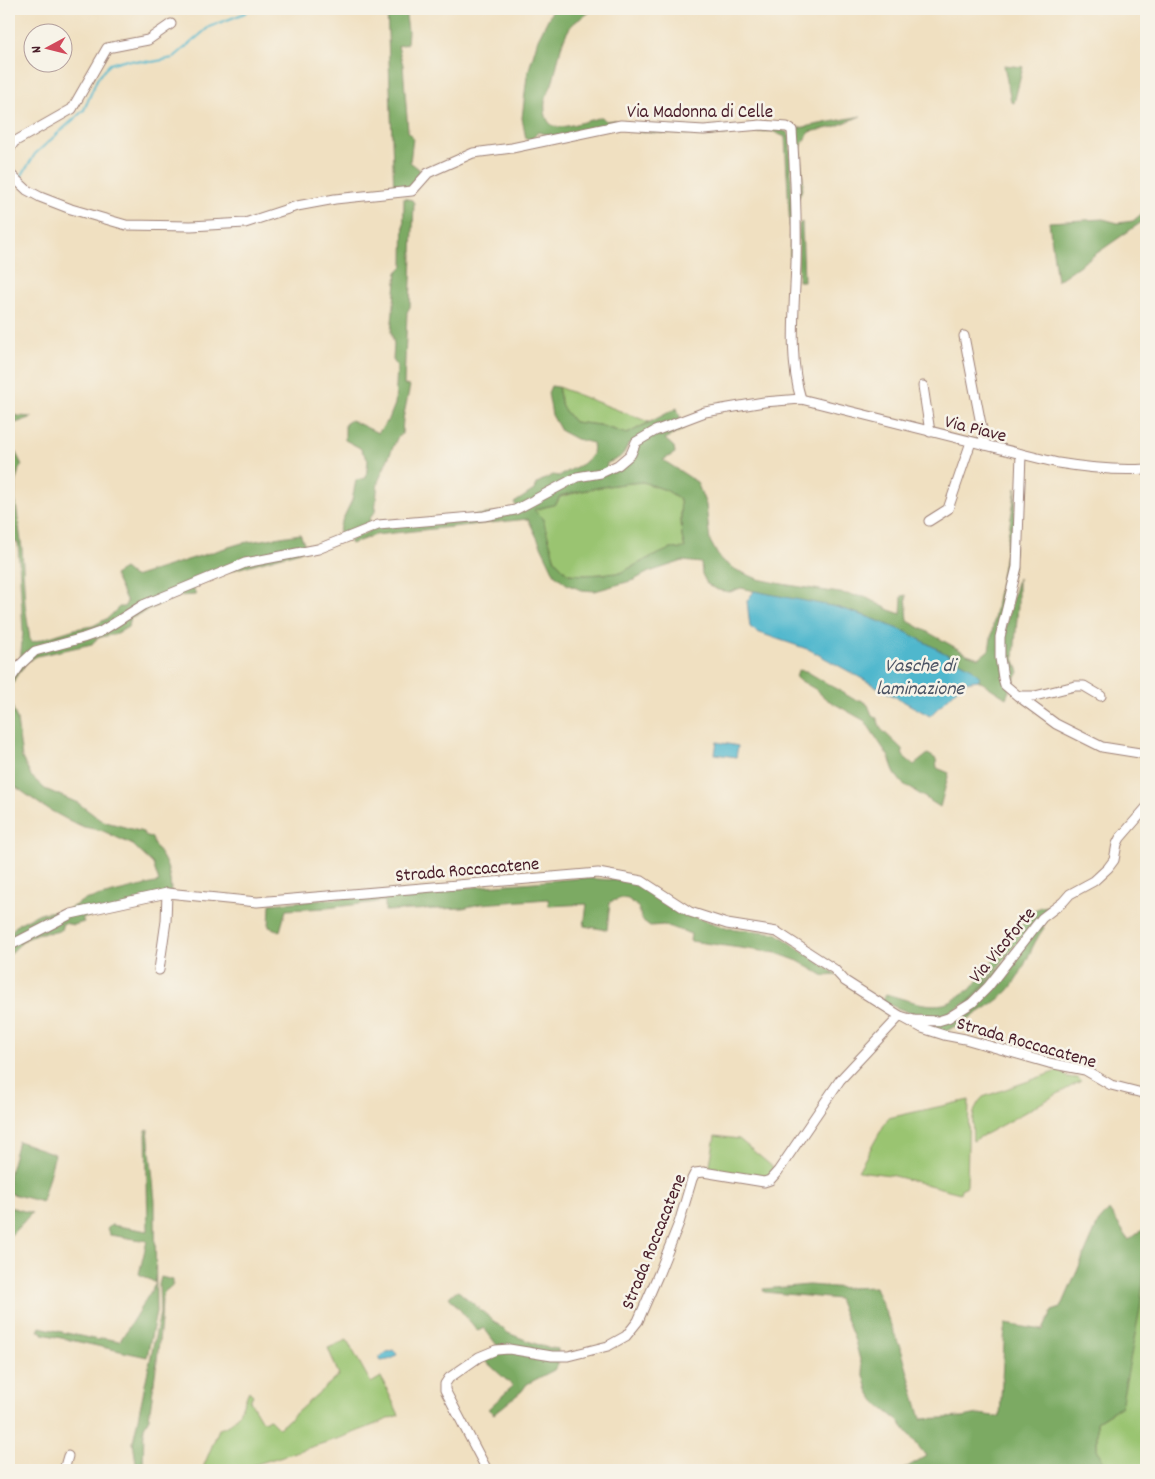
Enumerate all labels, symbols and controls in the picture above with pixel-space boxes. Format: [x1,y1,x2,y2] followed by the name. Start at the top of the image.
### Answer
[22,22,72,72] north arrow
[27,45,47,54] text: N
[627,100,773,127] street label: Via Madonna di Celle
[941,410,1009,451] street label: Via Piave
[876,653,965,704] water label: Vasche di laminazione
[394,852,540,891] street label: Strada Roccacatene
[964,902,1044,990] street label: Via Vicoforte
[953,1011,1099,1077] street label: Strada Roccacatene
[616,1170,695,1314] street label: Strada Roccacatene

